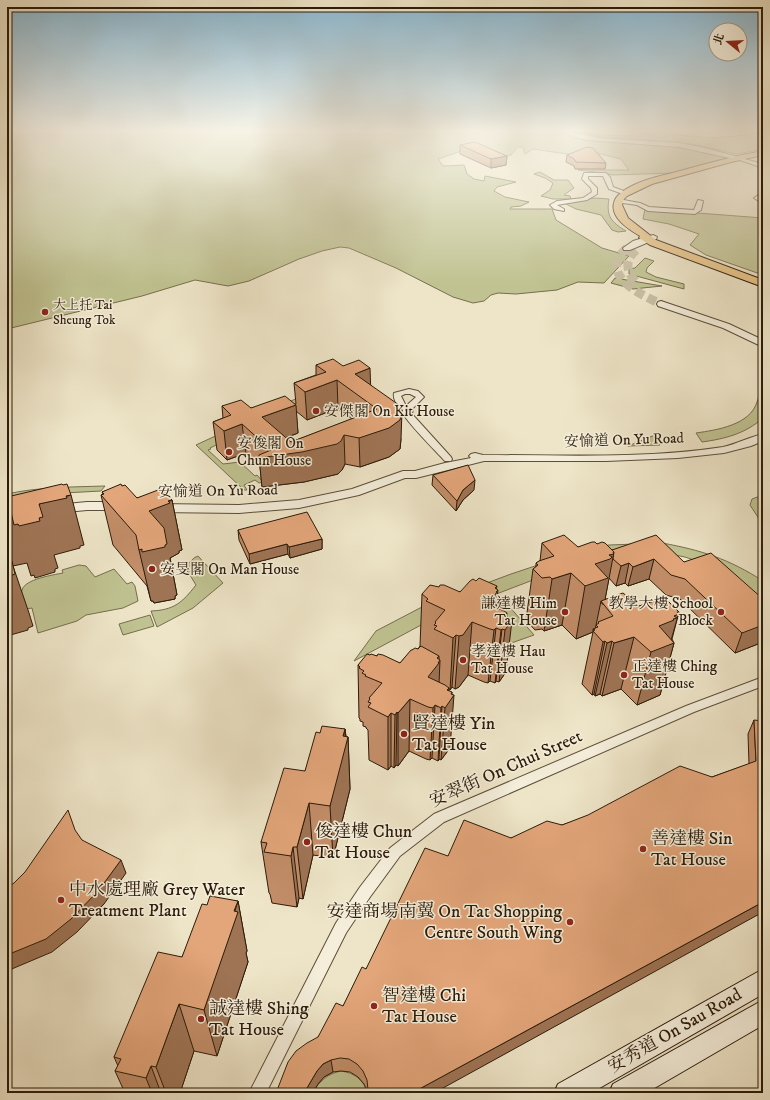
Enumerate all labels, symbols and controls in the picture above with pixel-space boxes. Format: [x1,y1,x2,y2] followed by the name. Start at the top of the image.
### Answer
[708,22,748,62] north arrow
[711,32,728,47] text: 北
[53,297,116,328] place label: 大上托 Tai Sheung Tok
[40,307,50,317] marker: 大上托 Tai Sheung Tok
[324,402,454,421] place label: 安傑閣 On Kit House
[311,406,321,416] marker: 安傑閣 On Kit House
[564,428,685,452] street label: 安愉道 On Yu Road
[237,434,311,470] place label: 安俊閣 On Chun House
[224,447,234,457] marker: 安俊閣 On Chun House
[158,480,279,502] street label: 安愉道 On Yu Road
[160,560,299,579] place label: 安旻閣 On Man House
[147,564,157,574] marker: 安旻閣 On Man House
[481,594,557,630] place label: 謙達樓 Him Tat House
[609,594,714,630] place label: 教學大樓 School Block
[560,607,570,617] marker: 謙達樓 Him Tat House
[716,607,726,617] marker: 教學大樓 School Block
[471,642,545,678] place label: 孝達樓 Hau Tat House
[458,655,468,665] marker: 孝達樓 Hau Tat House
[632,657,718,693] place label: 正達樓 Ching Tat House
[619,670,629,680] marker: 正達樓 Ching Tat House
[412,713,496,756] place label: 賢達樓 Yin Tat House
[426,725,586,813] street label: 安翠街 On Chui Street
[399,729,409,739] marker: 賢達樓 Yin Tat House
[315,821,413,864] place label: 俊達樓 Chun Tat House
[651,828,733,871] place label: 善達樓 Sin Tat House
[302,837,312,847] marker: 俊達樓 Chun Tat House
[638,844,648,854] marker: 善達樓 Sin Tat House
[69,879,245,922] place label: 中水處理廠 Grey Water Treatment Plant
[56,895,66,905] marker: 中水處理廠 Grey Water Treatment Plant
[326,901,562,944] place label: 安達商場南翼 On Tat Shopping Centre South Wing
[565,917,575,927] marker: 安達商場南翼 On Tat Shopping Centre South Wing
[604,984,746,1078] street label: 安秀道 On Sau Road
[382,985,466,1028] place label: 智達樓 Chi Tat House
[209,998,309,1041] place label: 誠達樓 Shing Tat House
[369,1001,379,1011] marker: 智達樓 Chi Tat House
[196,1014,206,1024] marker: 誠達樓 Shing Tat House

